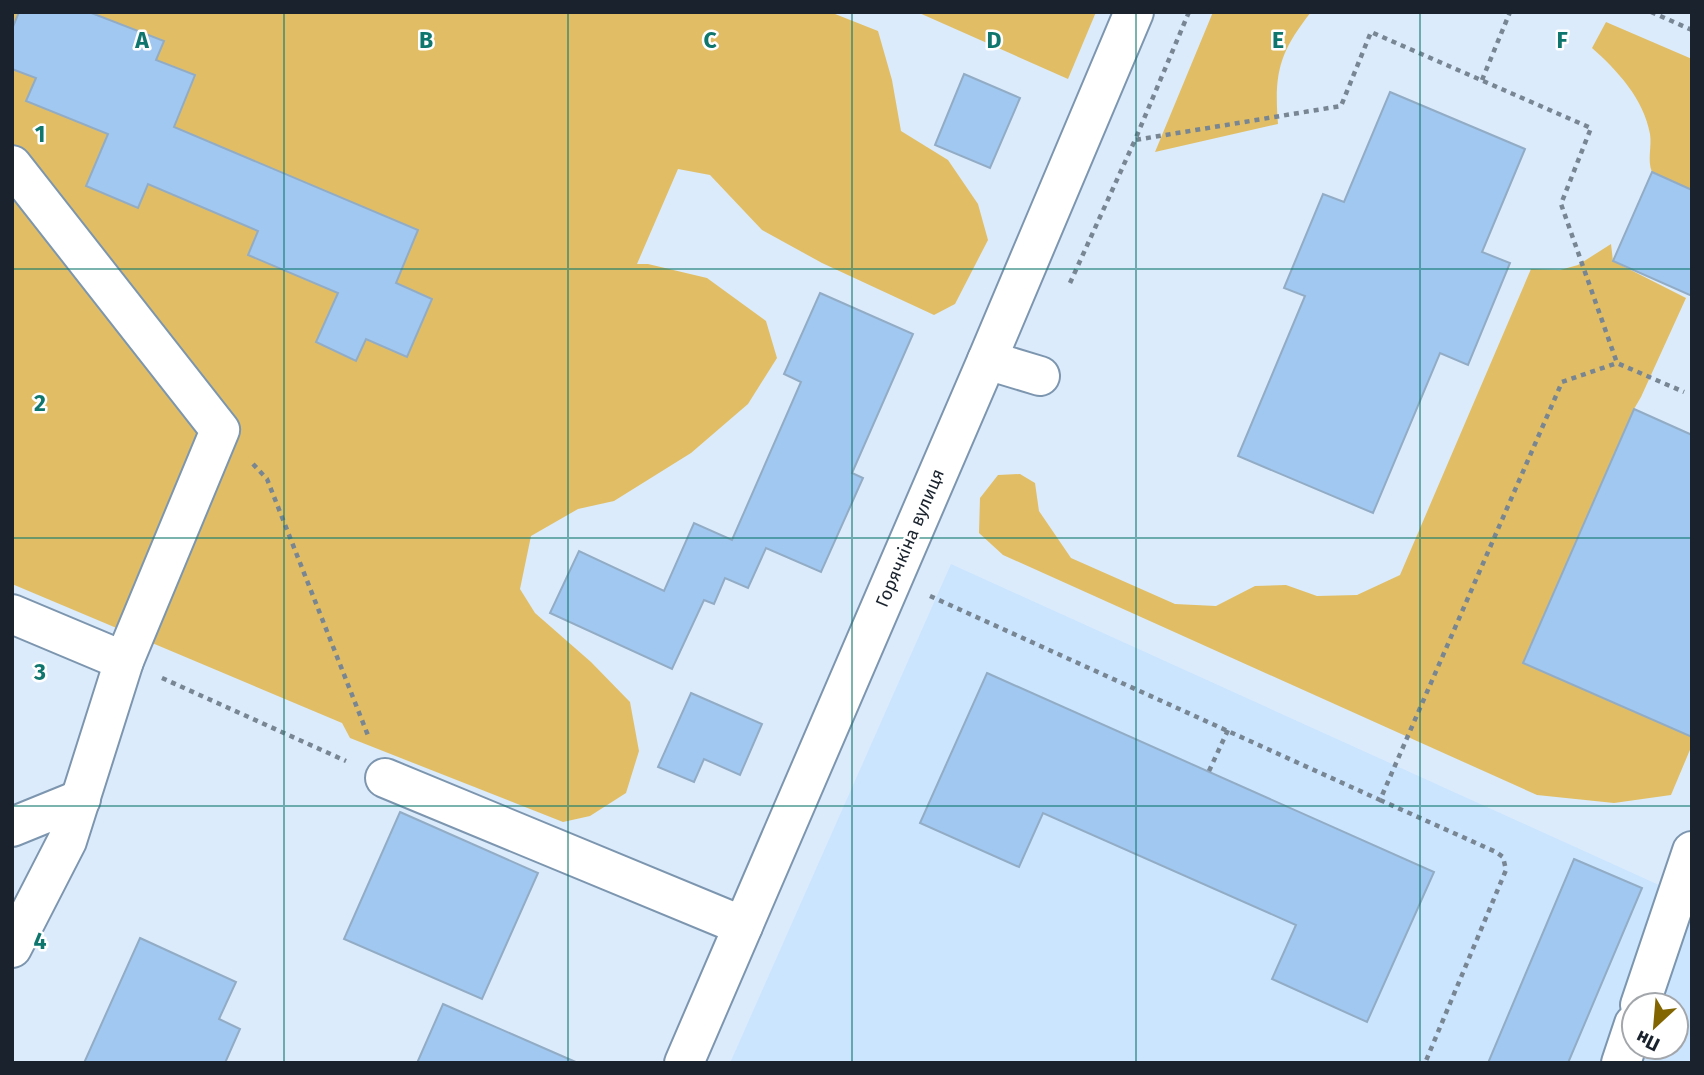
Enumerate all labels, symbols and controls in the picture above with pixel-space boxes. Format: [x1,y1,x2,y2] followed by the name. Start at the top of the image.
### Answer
[134,26,149,54] text: A
[419,26,433,54] text: B
[703,26,717,54] text: C
[987,26,1002,54] text: D
[1272,26,1284,54] text: E
[1556,26,1568,54] text: F
[35,120,45,148] text: 1
[34,389,46,417] text: 2
[871,466,949,610] street label: Горячкіна вулиця
[33,658,46,686] text: 3
[34,927,47,955] text: 4
[1620,991,1690,1061] north arrow
[1632,1025,1663,1056] text: Пн

